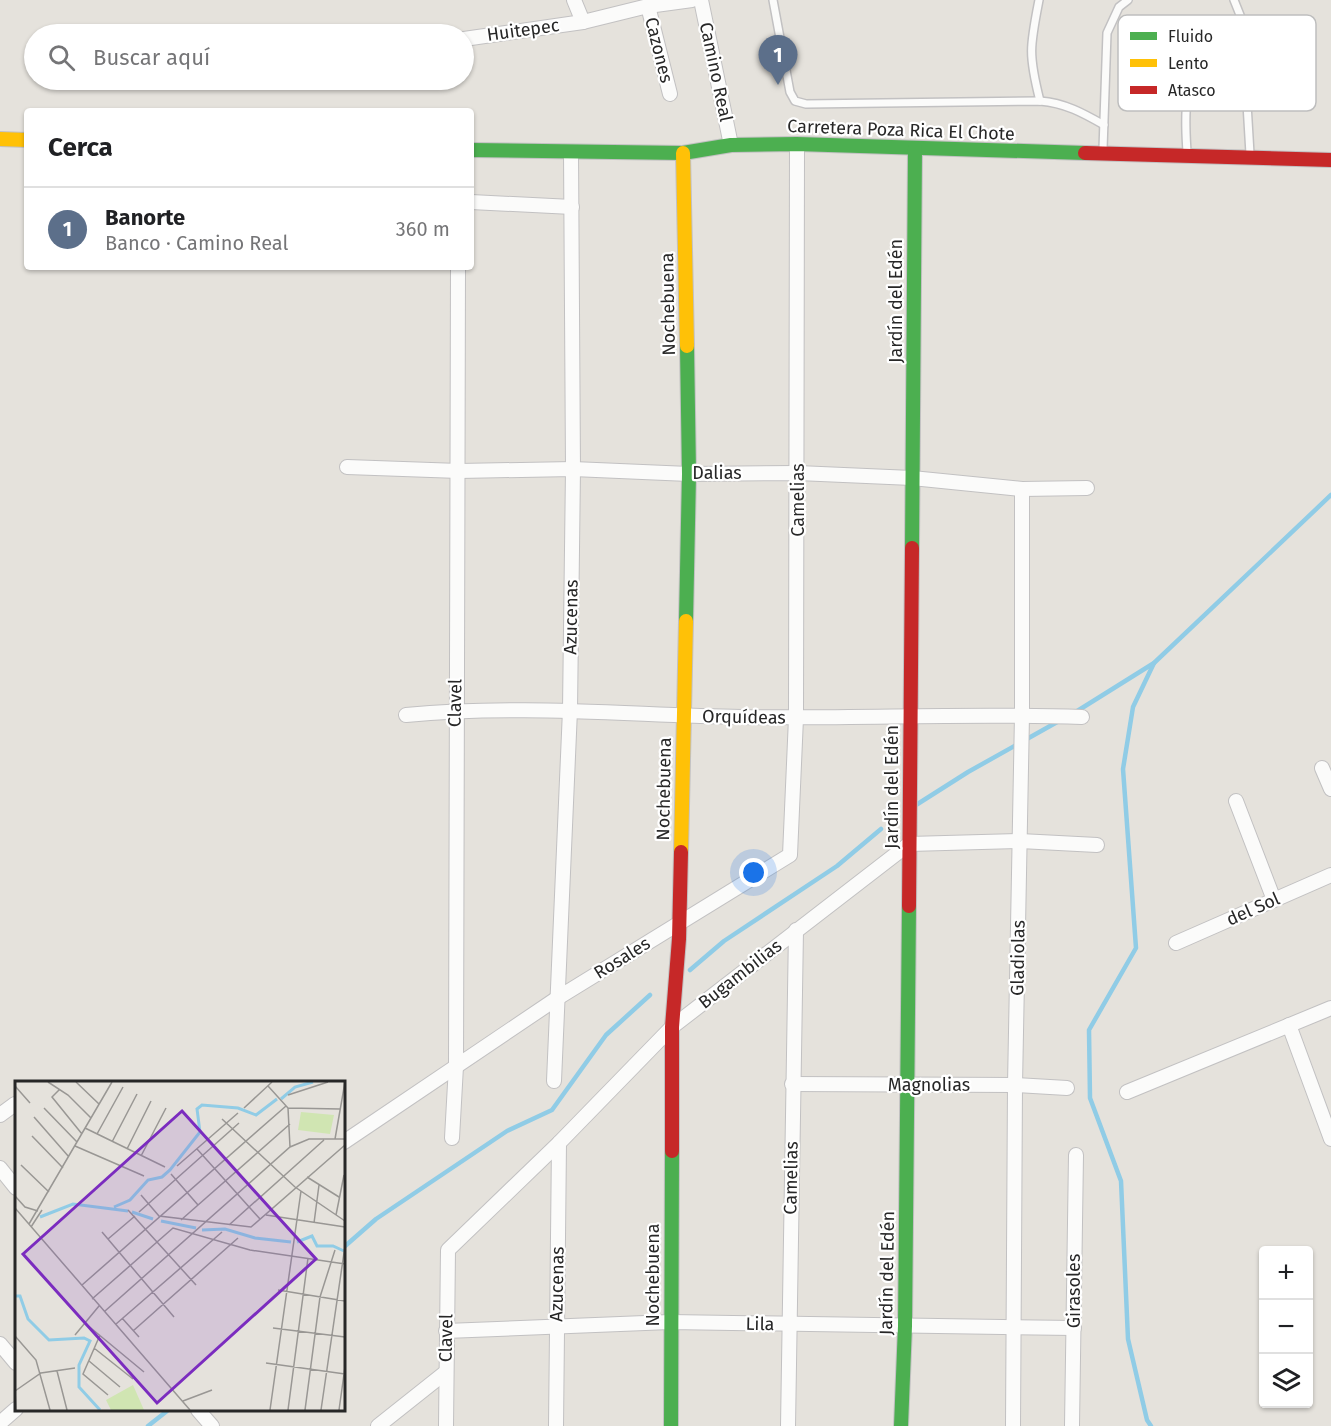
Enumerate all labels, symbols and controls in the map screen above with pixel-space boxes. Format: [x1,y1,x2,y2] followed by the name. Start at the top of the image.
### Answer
[485,14,561,46] street label: Huitepec
[640,15,678,85] street label: Cazones
[1118,15,1316,111] legend
[695,20,737,124] street label: Camino Real
[24,24,474,90] search box
[1168,27,1213,46] text: Fluido
[758,36,798,85] pin: 1
[45,41,78,74] icon: search
[93,44,210,71] text: Buscar aquí
[1168,54,1209,73] text: Lento
[1168,81,1216,100] text: Atasco
[787,115,1015,145] street label: Carretera Poza Rica El Chote
[48,132,113,163] text: Cerca
[105,204,185,231] text: Banorte
[63,217,72,241] text: 1
[396,217,450,241] text: 360 m
[105,231,288,255] text: Banco · Camino Real
[885,239,907,363] street label: Jardín del Edén
[656,252,680,356] street label: Nochebuena
[692,462,742,484] street label: Dalias
[787,463,809,537] street label: Camelias
[559,579,583,655] street label: Azucenas
[444,679,466,727] street label: Clavel
[702,705,786,729] street label: Orquídeas
[881,725,903,849] street label: Jardín del Edén
[652,737,676,841] street label: Nochebuena
[739,858,768,887] your location
[1223,888,1283,930] street label: del Sol
[1006,920,1030,996] street label: Gladiolas
[590,932,654,984] street label: Rosales
[694,935,786,1013] street label: Bugambilias
[888,1074,970,1096] street label: Magnolias
[15,1081,345,1411] inset map
[779,1141,803,1215] street label: Camelias
[875,1211,899,1335] street label: Jardín del Edén
[642,1223,664,1327] street label: Nochebuena
[545,1246,569,1322] street label: Azucenas
[1259,1246,1313,1408] map controls
[1259,1246,1313,1300] button: +
[1063,1254,1085,1328] street label: Girasoles
[1259,1300,1313,1354] button: −
[745,1313,775,1335] street label: Lila
[435,1314,457,1362] street label: Clavel
[1259,1354,1313,1408] button: layers

